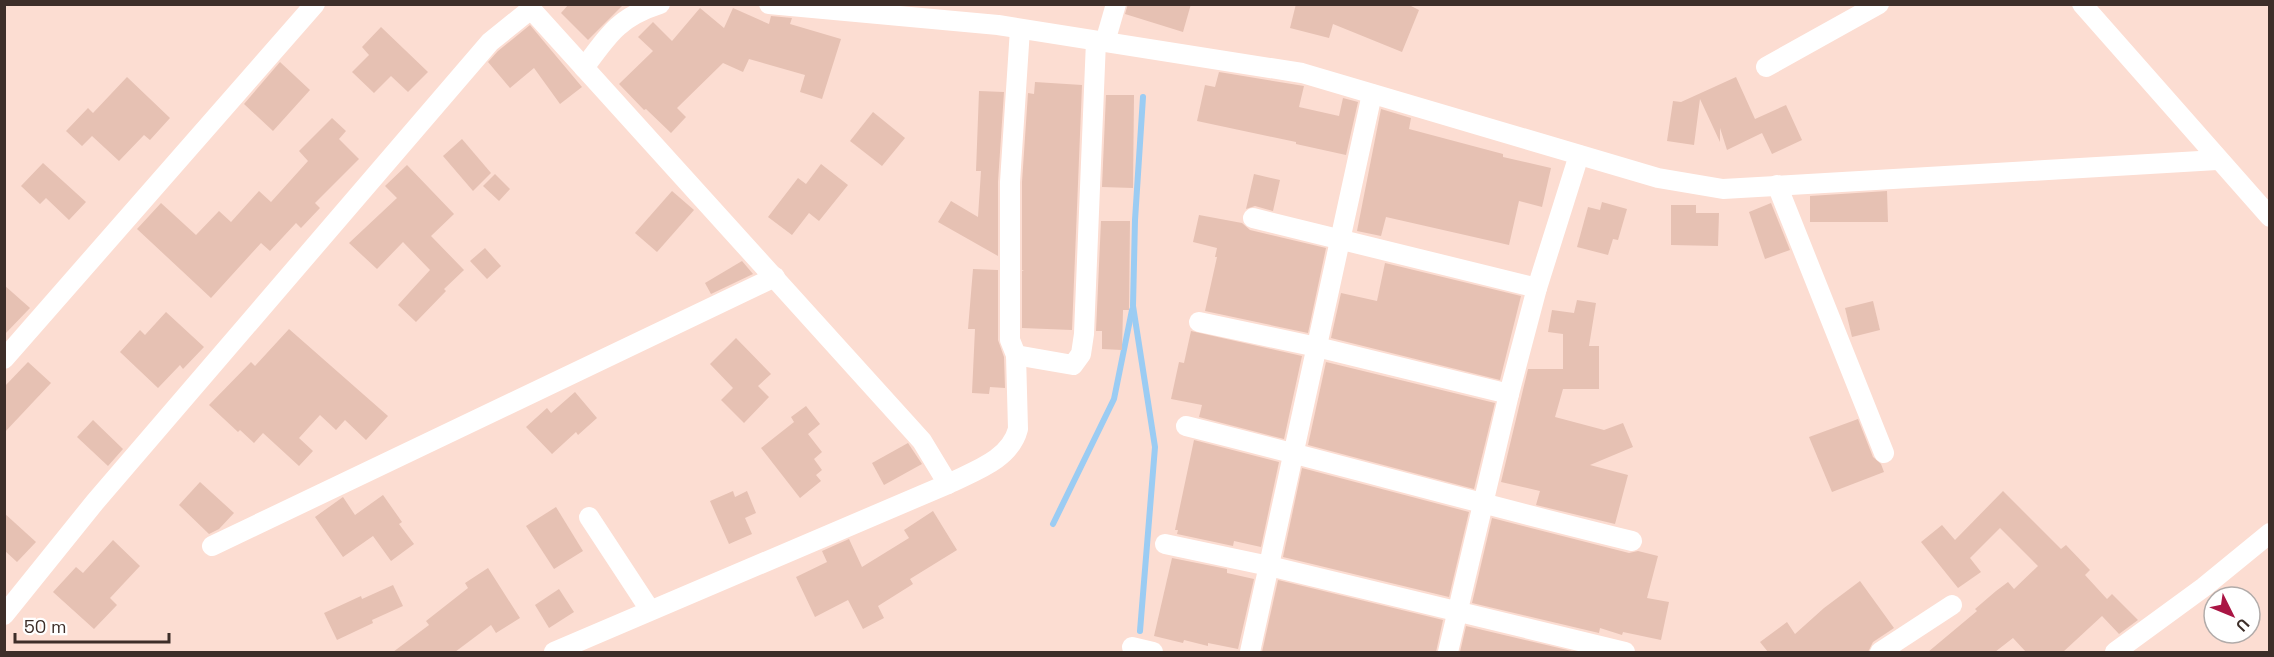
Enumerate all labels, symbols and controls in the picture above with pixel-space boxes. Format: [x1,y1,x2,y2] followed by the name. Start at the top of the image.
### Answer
[2202,585,2262,645] north arrow
[15,606,170,644] scale bar
[2231,614,2254,636] text: U
[24,615,66,638] text: 50 m

